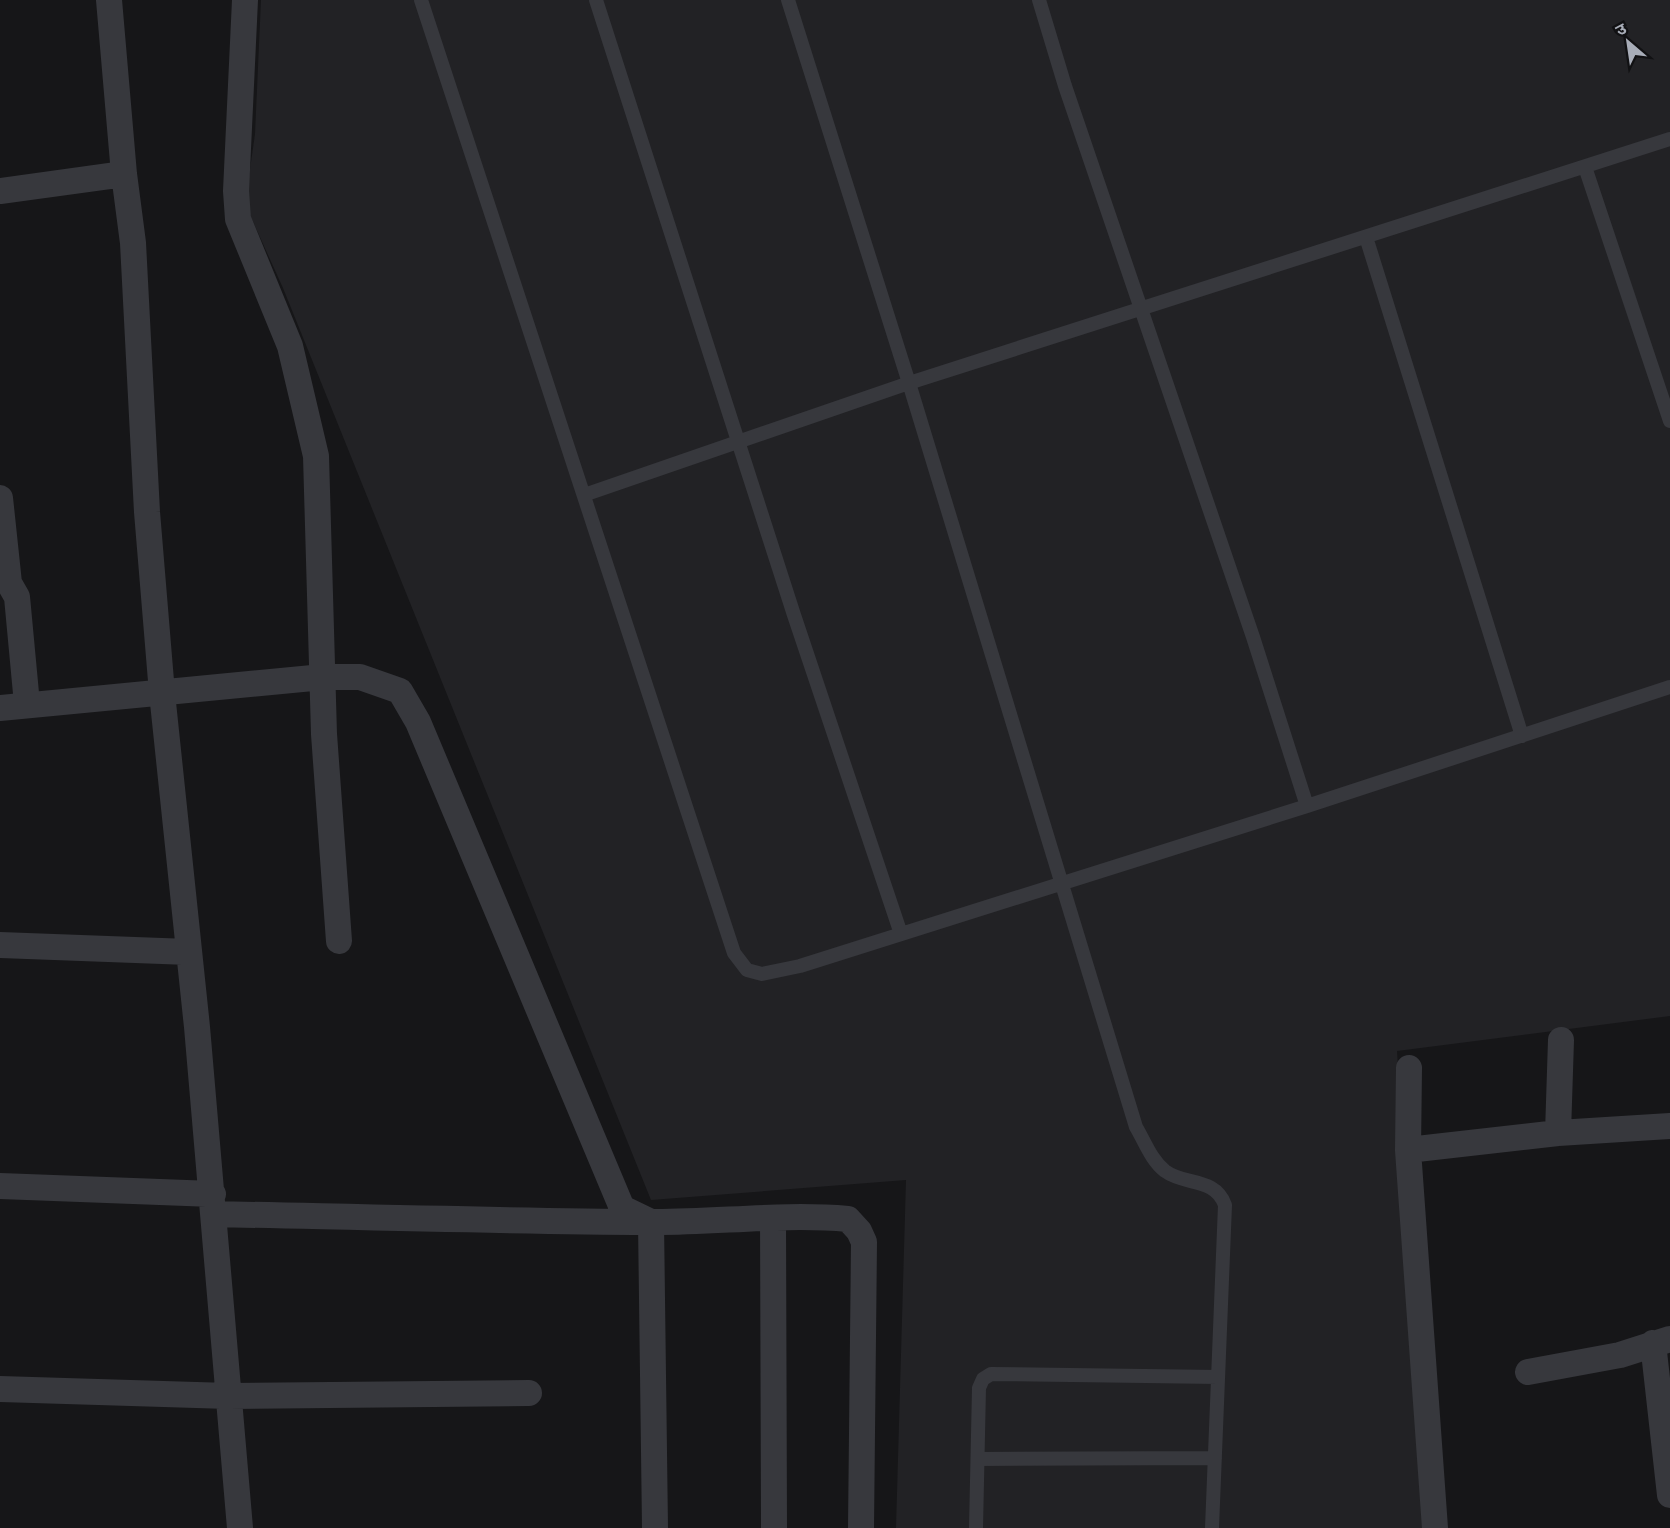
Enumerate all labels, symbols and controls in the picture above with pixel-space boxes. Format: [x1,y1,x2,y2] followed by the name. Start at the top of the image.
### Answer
[1598,12,1658,72] north arrow
[1612,18,1631,41] text: उ

